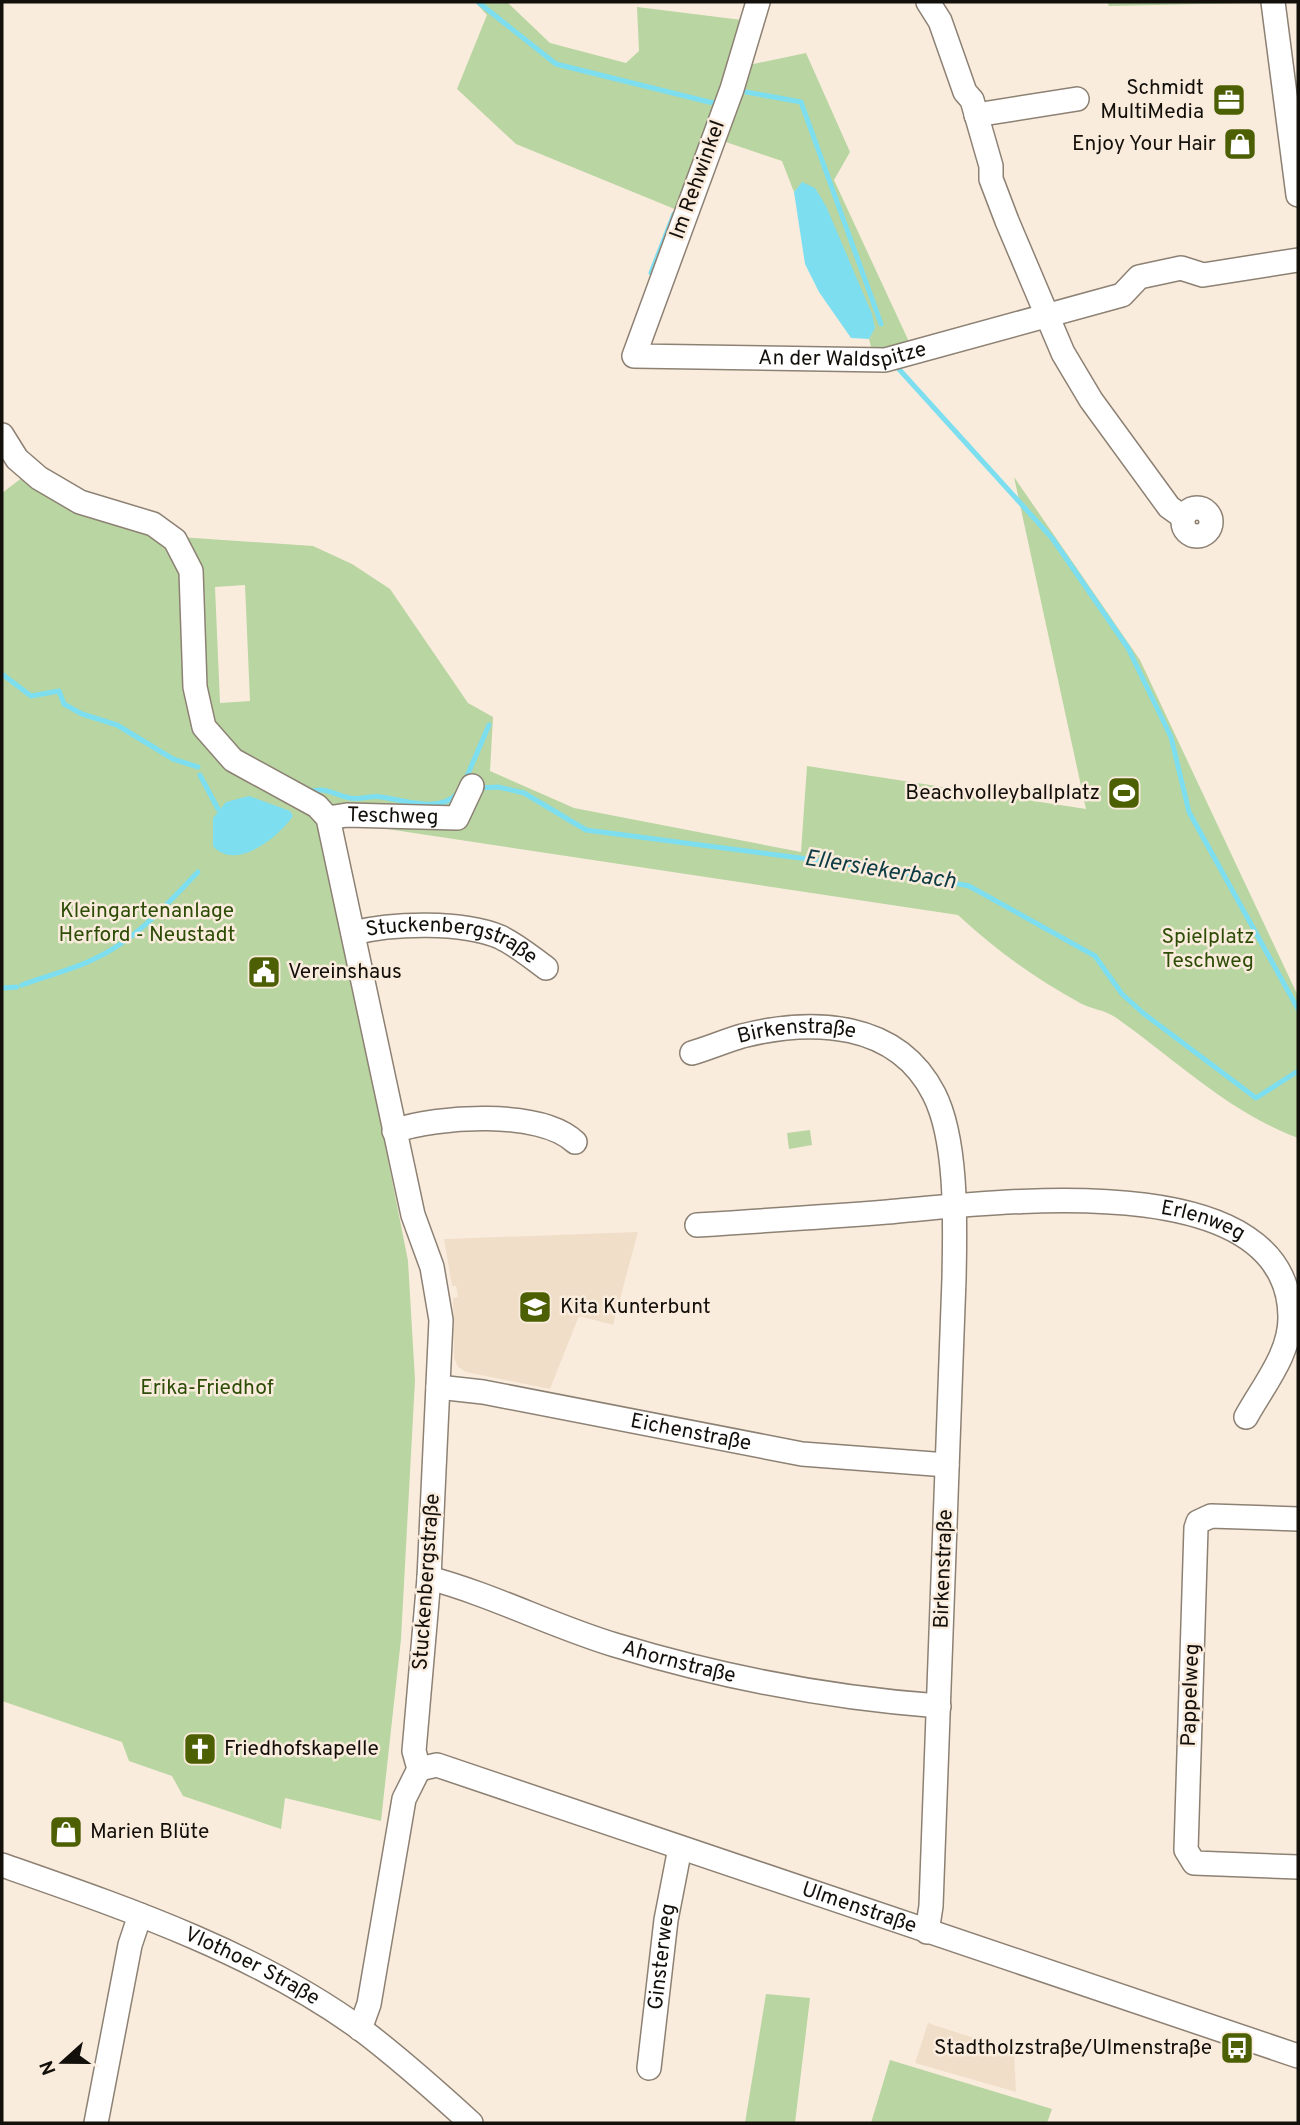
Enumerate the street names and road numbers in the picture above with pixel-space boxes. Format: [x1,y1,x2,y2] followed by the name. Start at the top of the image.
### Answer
[664,117,732,243] street label: Im Rehwinkel
[758,336,929,374] street label: An der Waldspitze
[347,802,439,831] street label: Teschweg
[364,912,543,971] street label: Stuckenbergstraße
[734,1013,859,1050] street label: Birkenstraße
[1159,1194,1250,1247] street label: Erlenweg
[628,1407,753,1457] street label: Eichenstraße
[407,1493,447,1671] street label: Stuckenbergstraße
[928,1509,960,1629] street label: Birkenstraße
[619,1634,738,1690] street label: Ahornstraße
[1176,1643,1206,1747] street label: Pappelweg
[798,1876,920,1940] street label: Ulmenstraße
[642,1901,682,2011] street label: Ginsterweg
[180,1921,325,2012] street label: Vlothoer Straße

